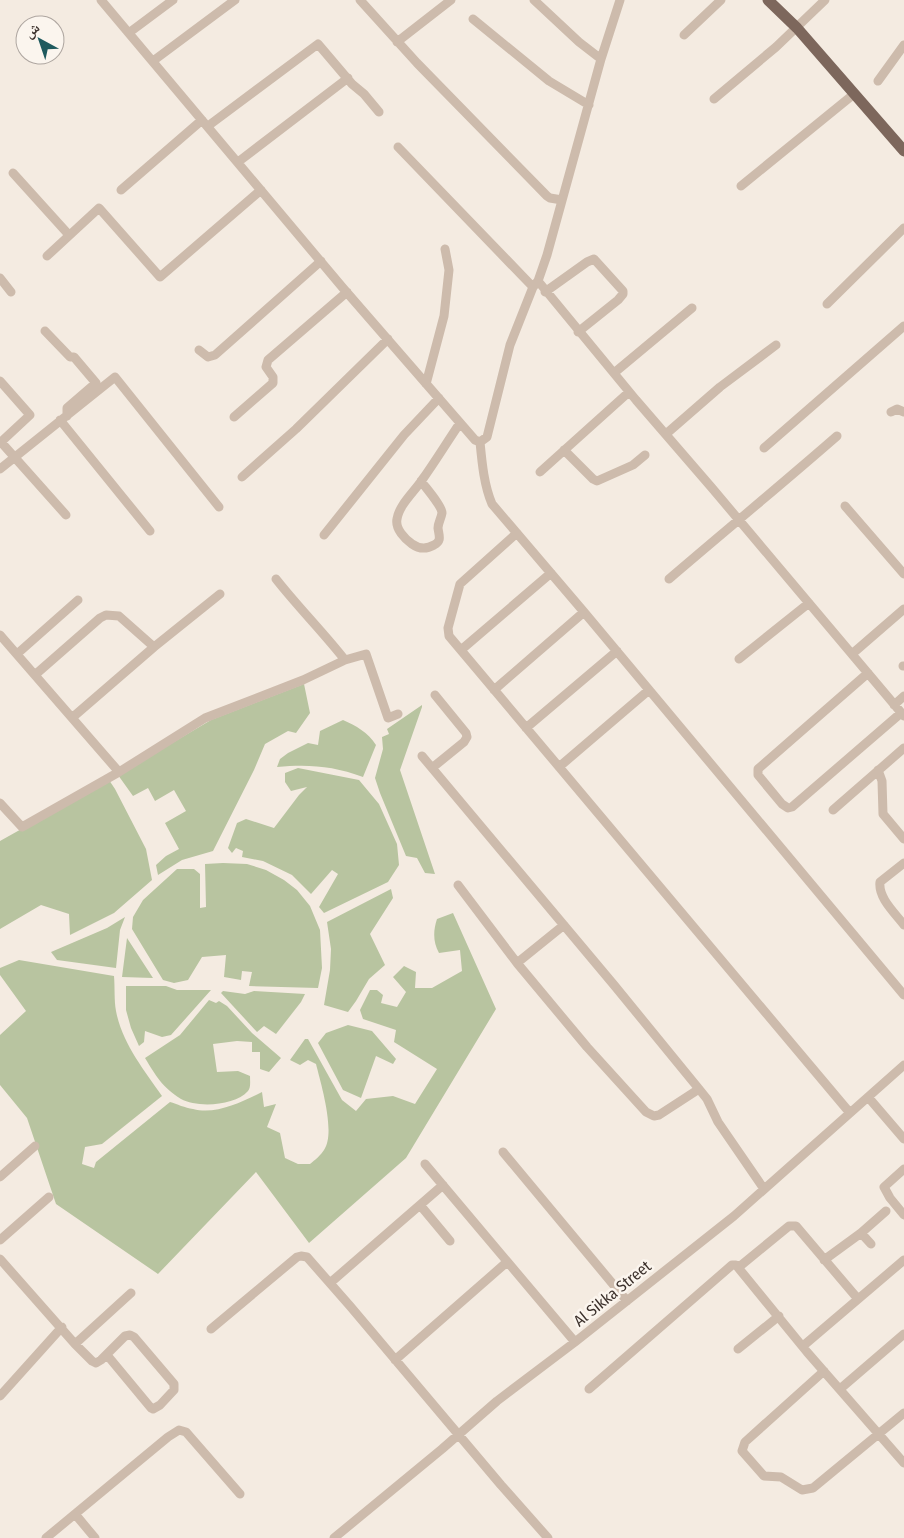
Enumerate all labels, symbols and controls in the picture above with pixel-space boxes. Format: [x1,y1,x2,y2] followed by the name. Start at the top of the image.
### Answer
[15,15,65,65] north arrow
[21,19,43,42] text: ش
[570,1256,655,1330] street label: Al Sikka Street

